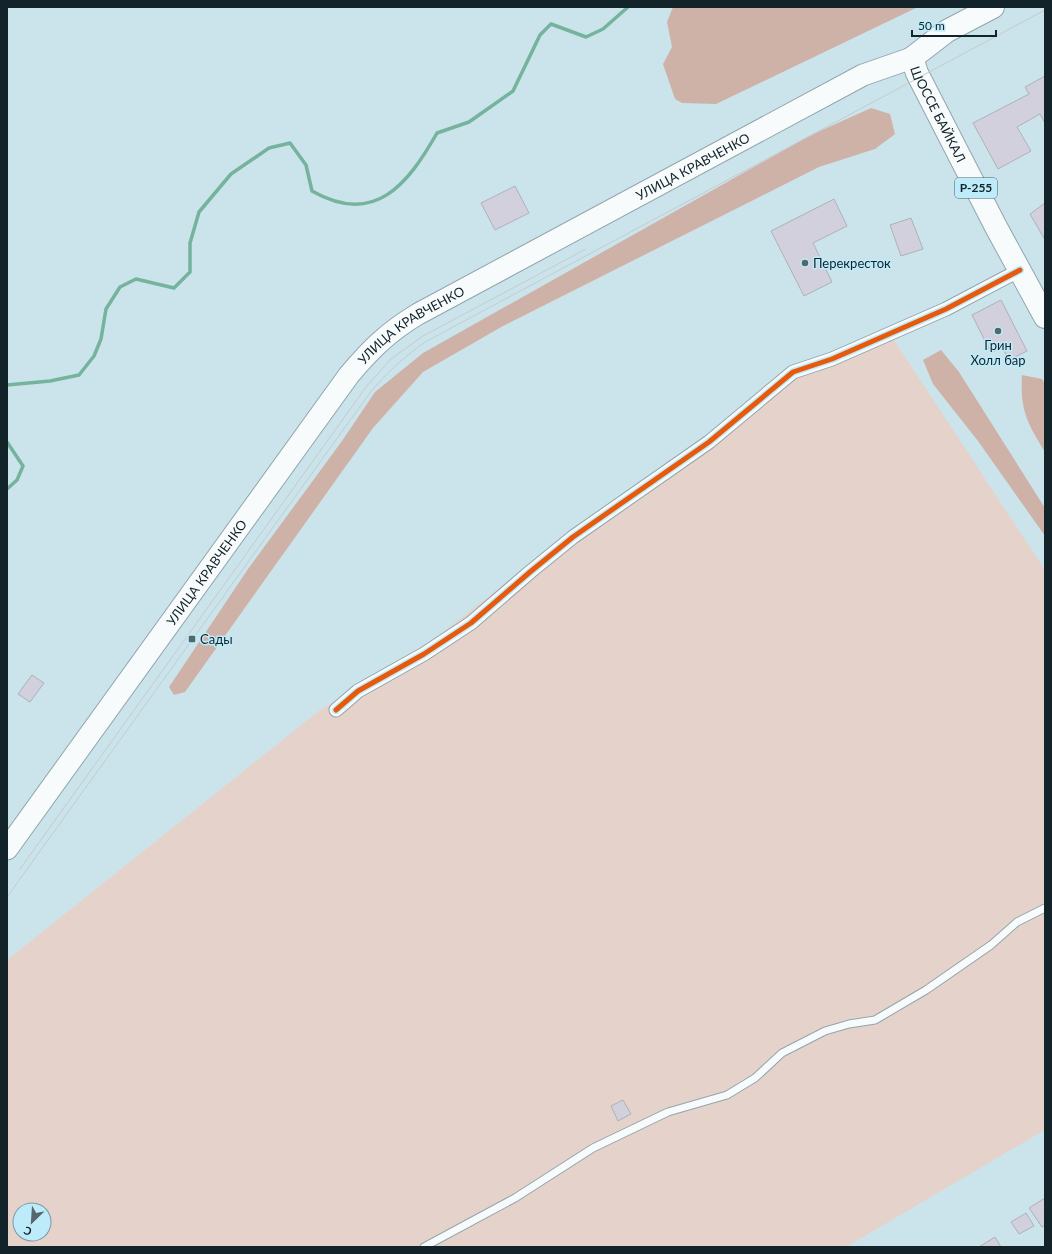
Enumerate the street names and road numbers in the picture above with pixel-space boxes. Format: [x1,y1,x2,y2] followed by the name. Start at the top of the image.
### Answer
[907,64,969,165] street label: ШОССЕ БАЙКАЛ
[633,129,752,203] street label: УЛИЦА КРАВЧЕНКО
[955,178,997,198] road number: Р-255
[354,283,467,367] street label: УЛИЦА КРАВЧЕНКО
[163,516,250,629] street label: УЛИЦА КРАВЧЕНКО

